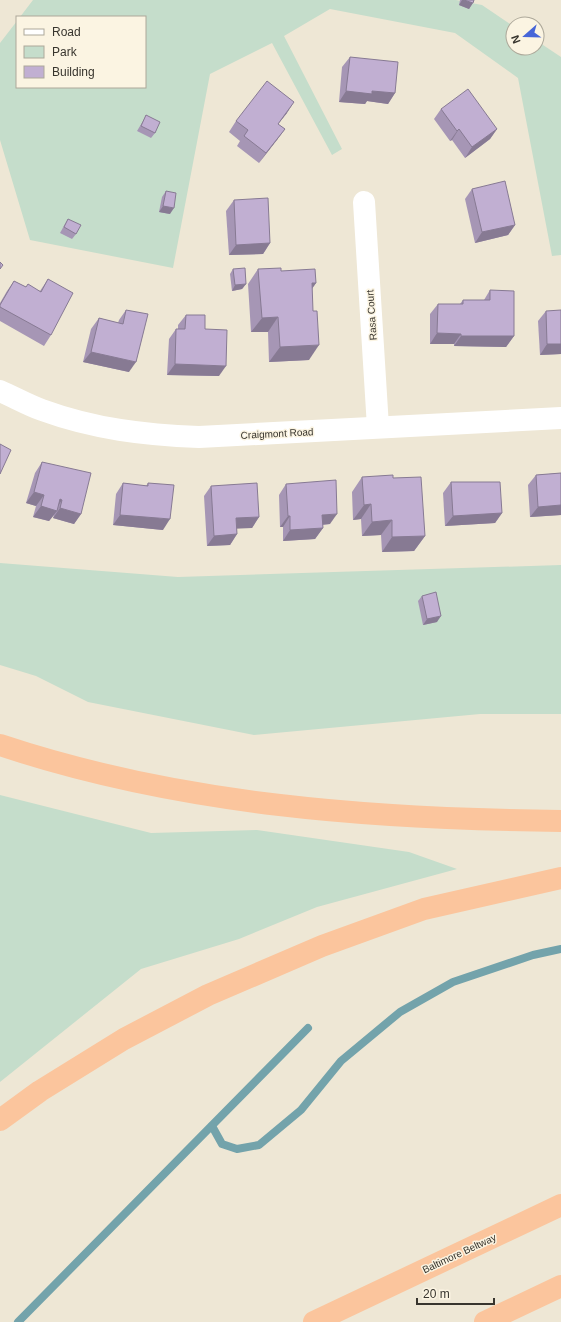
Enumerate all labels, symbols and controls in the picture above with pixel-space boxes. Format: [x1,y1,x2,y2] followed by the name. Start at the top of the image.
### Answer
[16,16,146,88] legend
[505,16,545,56] north arrow
[52,25,81,39] text: Road
[509,34,523,45] text: N
[52,45,78,59] text: Park
[52,65,95,79] text: Building
[364,289,379,341] street label: Rasa Court
[240,426,314,441] street label: Craigmont Road
[421,1232,498,1275] street label: Baltimore Beltway
[417,1280,494,1306] scale bar
[423,1287,450,1301] text: 20 m

